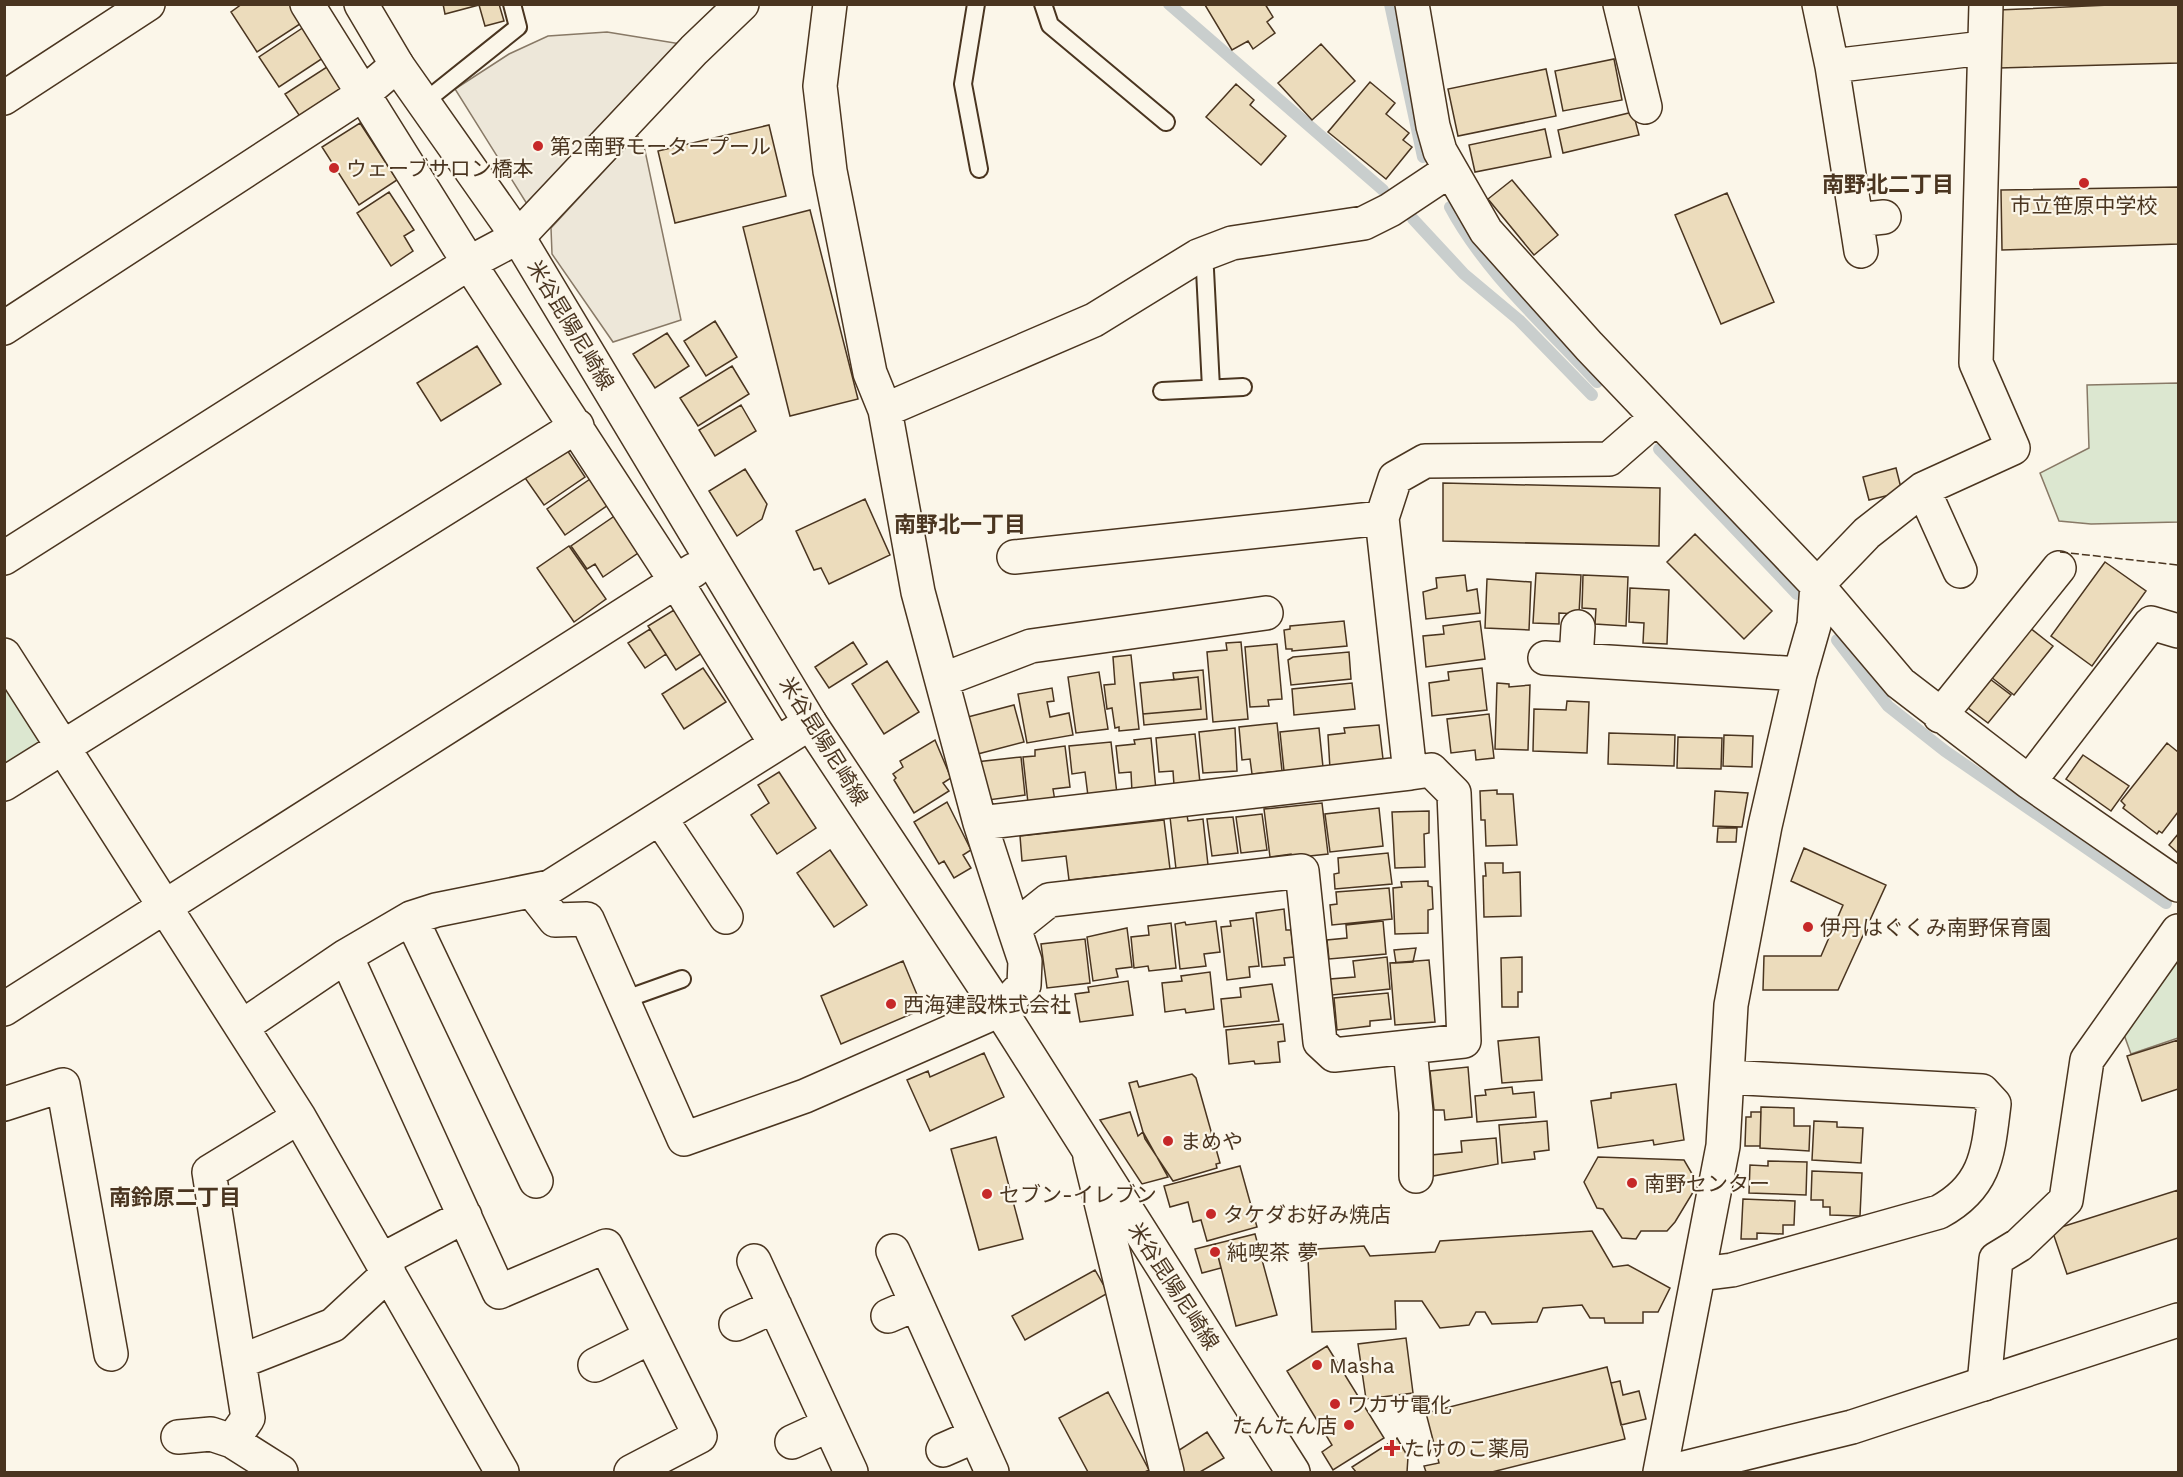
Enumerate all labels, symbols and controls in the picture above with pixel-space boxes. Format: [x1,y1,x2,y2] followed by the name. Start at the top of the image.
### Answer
[550,134,771,159] place label: 第2南野モータープール
[531,139,545,153] marker: 第2南野モータープール
[346,156,534,181] place label: ウェーブサロン橋本
[327,161,341,175] marker: ウェーブサロン橋本
[1822,172,1954,197] district label: 南野北二丁目
[2077,176,2091,190] marker: 市立笹原中学校
[2011,193,2158,218] place label: 市立笹原中学校
[522,256,620,394] street label: 米谷昆陽尼崎線
[894,512,1026,537] district label: 南野北一丁目
[774,672,874,810] street label: 米谷昆陽尼崎線
[1820,915,2052,940] place label: 伊丹はぐくみ南野保育園
[1801,920,1815,934] marker: 伊丹はぐくみ南野保育園
[903,992,1071,1017] place label: 西海建設株式会社
[884,997,898,1011] marker: 西海建設株式会社
[1180,1129,1243,1154] place label: まめや
[1161,1134,1175,1148] marker: まめや
[1644,1171,1770,1196] place label: 南野センター
[1625,1176,1639,1190] marker: 南野センター
[999,1182,1157,1207] place label: セブン-イレブン
[109,1185,241,1210] district label: 南鈴原二丁目
[980,1187,994,1201] marker: セブン-イレブン
[1223,1202,1391,1227] place label: タケダお好み焼店
[1204,1207,1218,1221] marker: タケダお好み焼店
[1123,1218,1225,1354] street label: 米谷昆陽尼崎線
[1227,1240,1318,1265] place label: 純喫茶 夢
[1208,1245,1222,1259] marker: 純喫茶 夢
[1329,1353,1395,1378] place label: Masha
[1310,1358,1324,1372] marker: Masha
[1347,1392,1452,1417] place label: ワカサ電化
[1328,1397,1342,1411] marker: ワカサ電化
[1232,1413,1337,1438] place label: たんたん店
[1342,1418,1356,1432] marker: たんたん店
[1404,1436,1530,1461] place label: たけのこ薬局
[1385,1441,1399,1455] marker: たけのこ薬局

